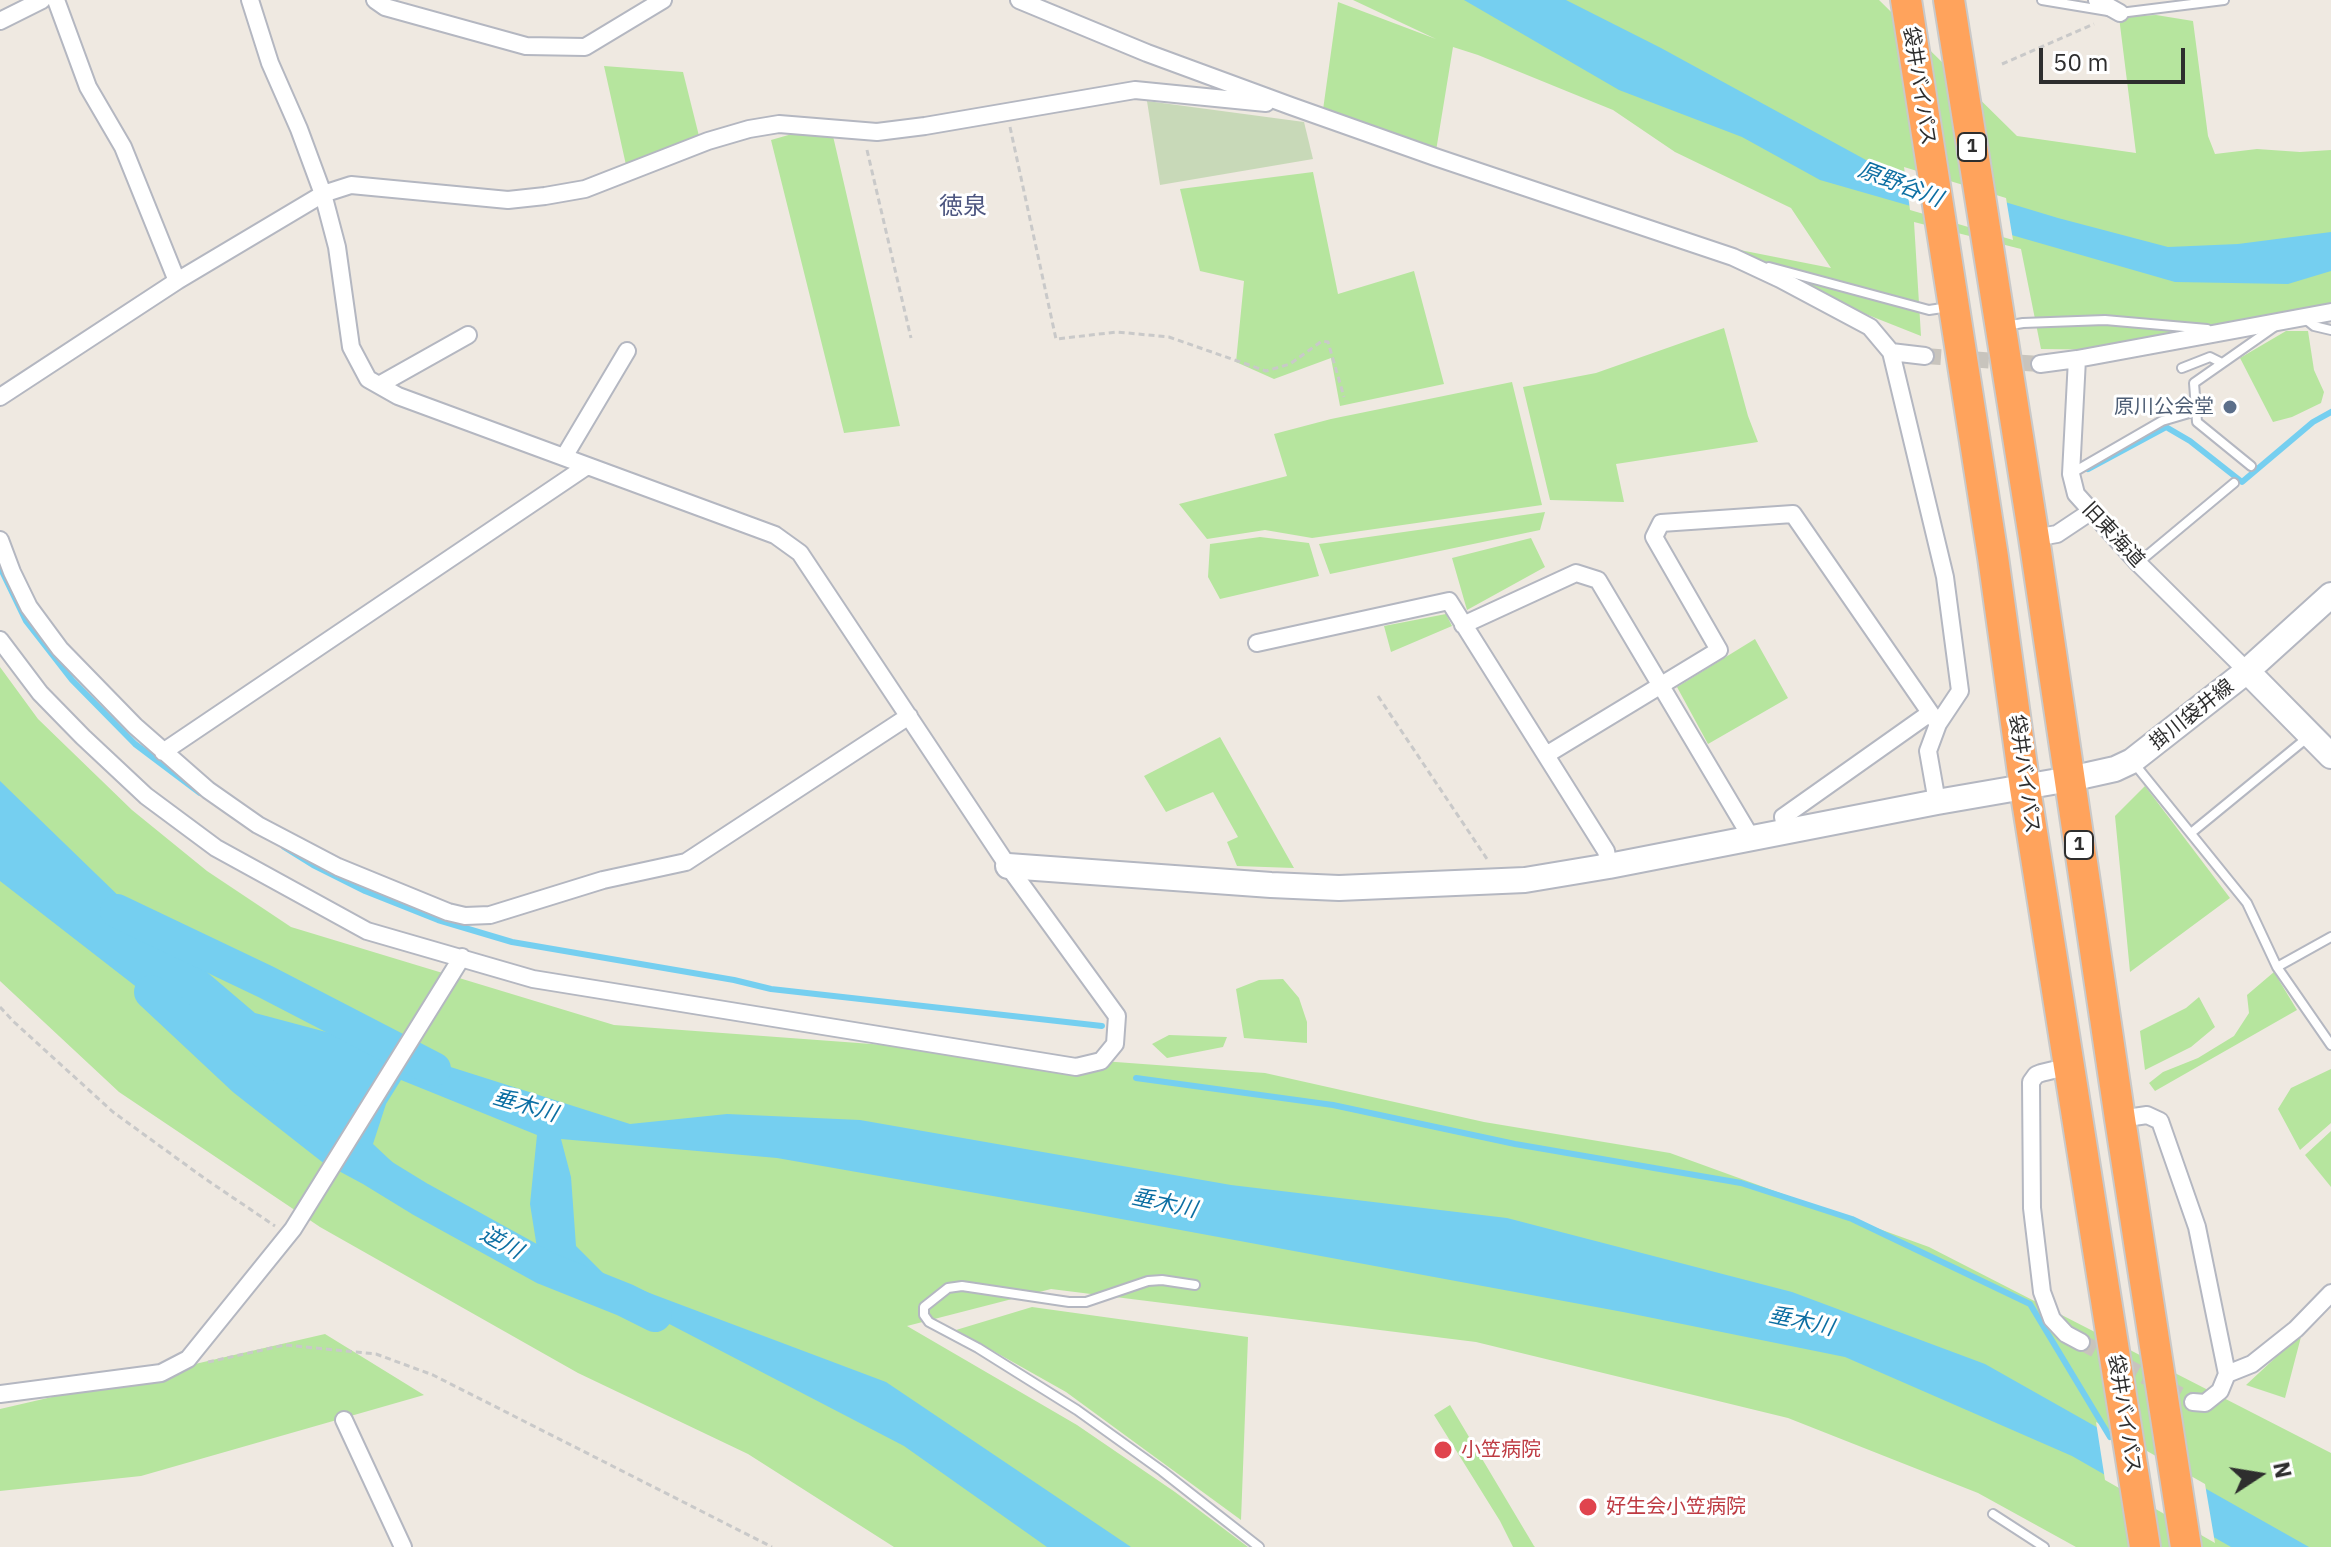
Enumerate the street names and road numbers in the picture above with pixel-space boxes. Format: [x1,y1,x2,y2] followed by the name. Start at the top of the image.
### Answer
[1898,25,1940,147] street label: 袋井バイパス
[1958,133,1986,161] road number: 1
[2077,498,2149,572] street label: 旧東海道
[2145,675,2239,755] street label: 掛川袋井線
[2004,713,2044,835] street label: 袋井バイパス
[2065,831,2093,859] road number: 1
[2103,1353,2145,1475] street label: 袋井バイパス

